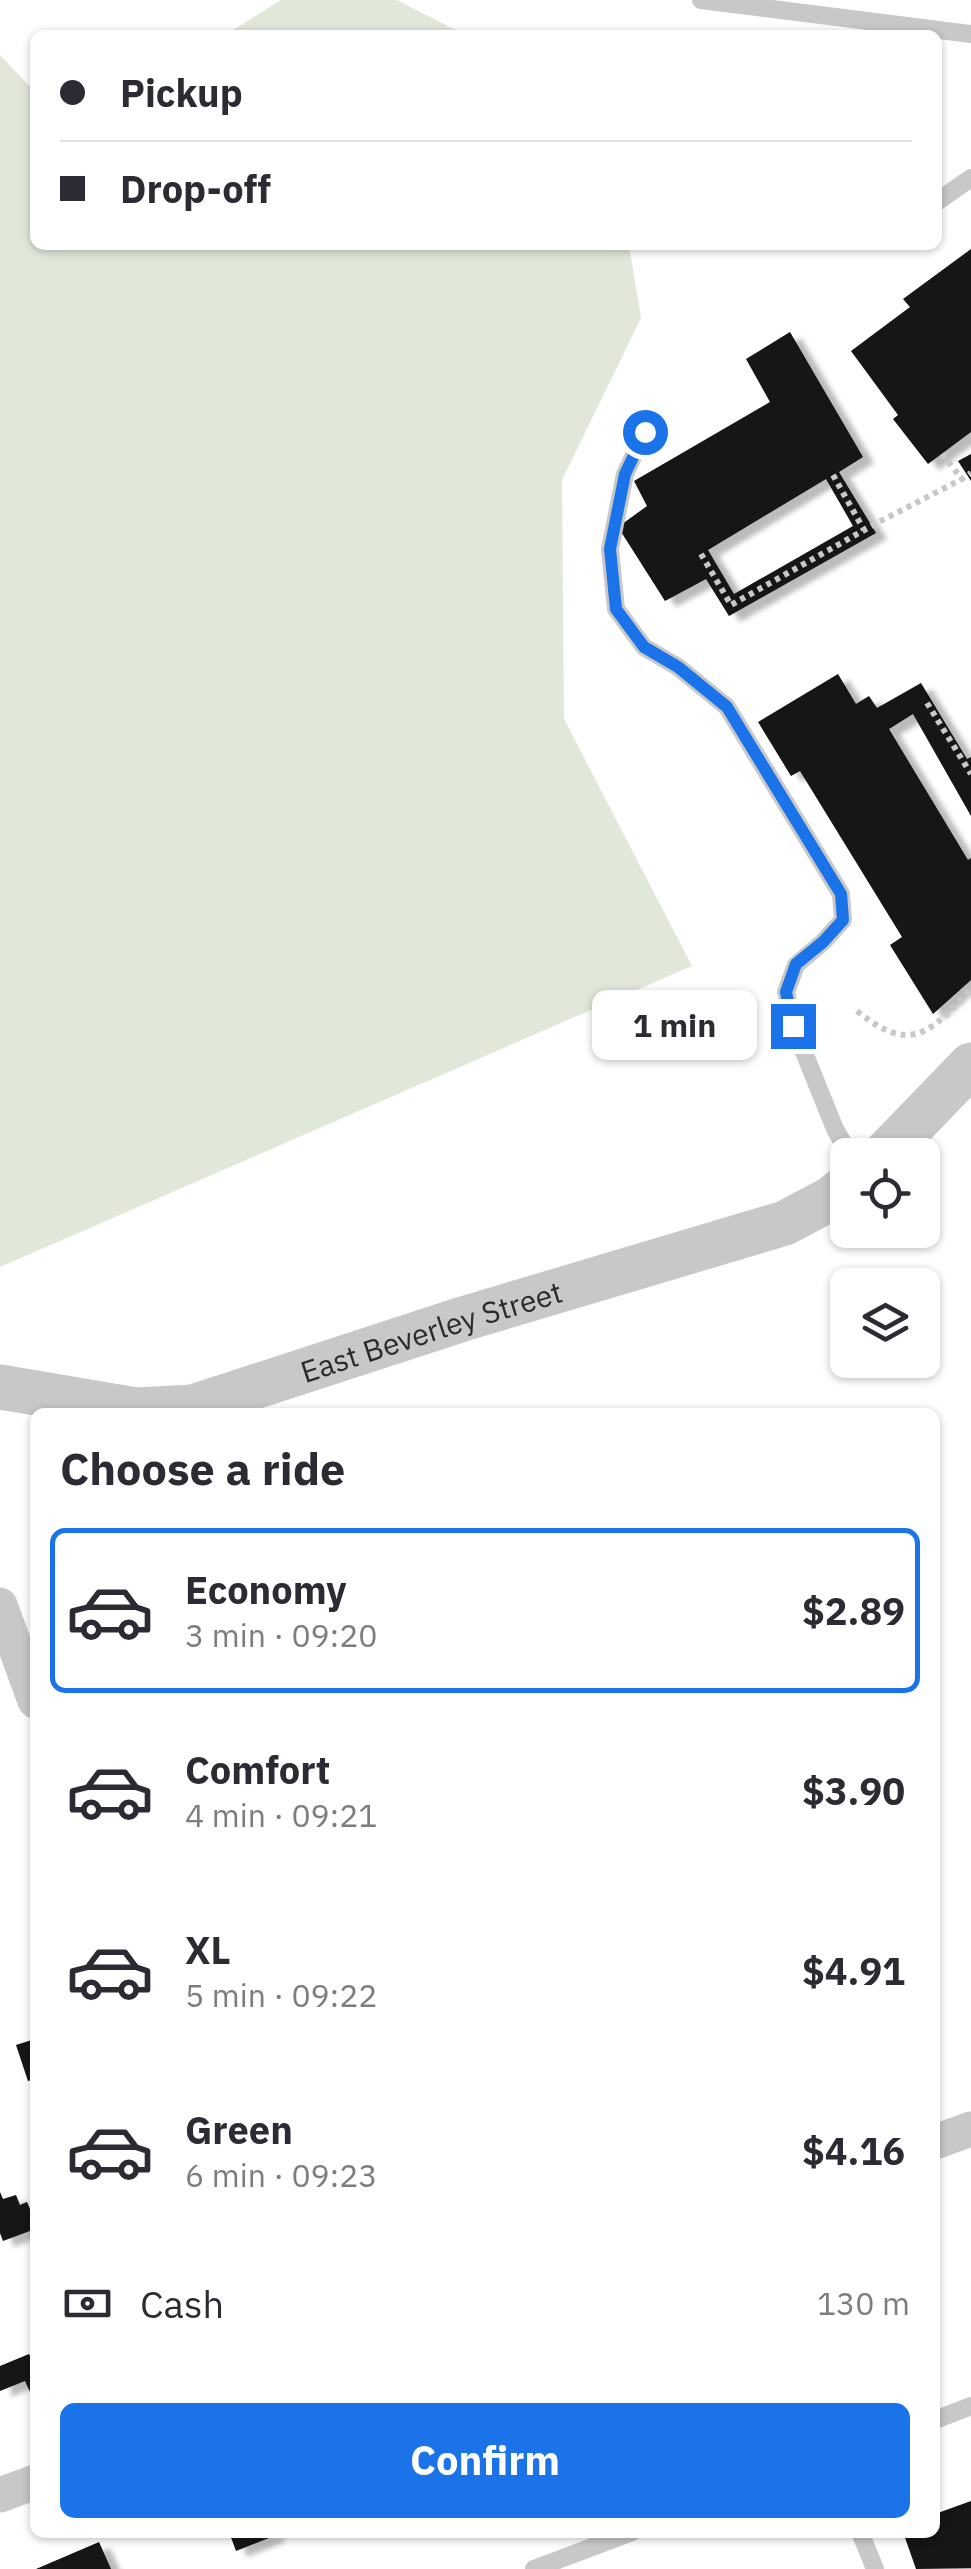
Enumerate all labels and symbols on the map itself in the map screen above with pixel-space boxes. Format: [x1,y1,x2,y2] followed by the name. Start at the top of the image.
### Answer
[623,410,668,455] route start
[593,991,758,1061] callout: 1 min
[771,1004,816,1049] route end
[295,1271,566,1390] street label: East Beverley Street

